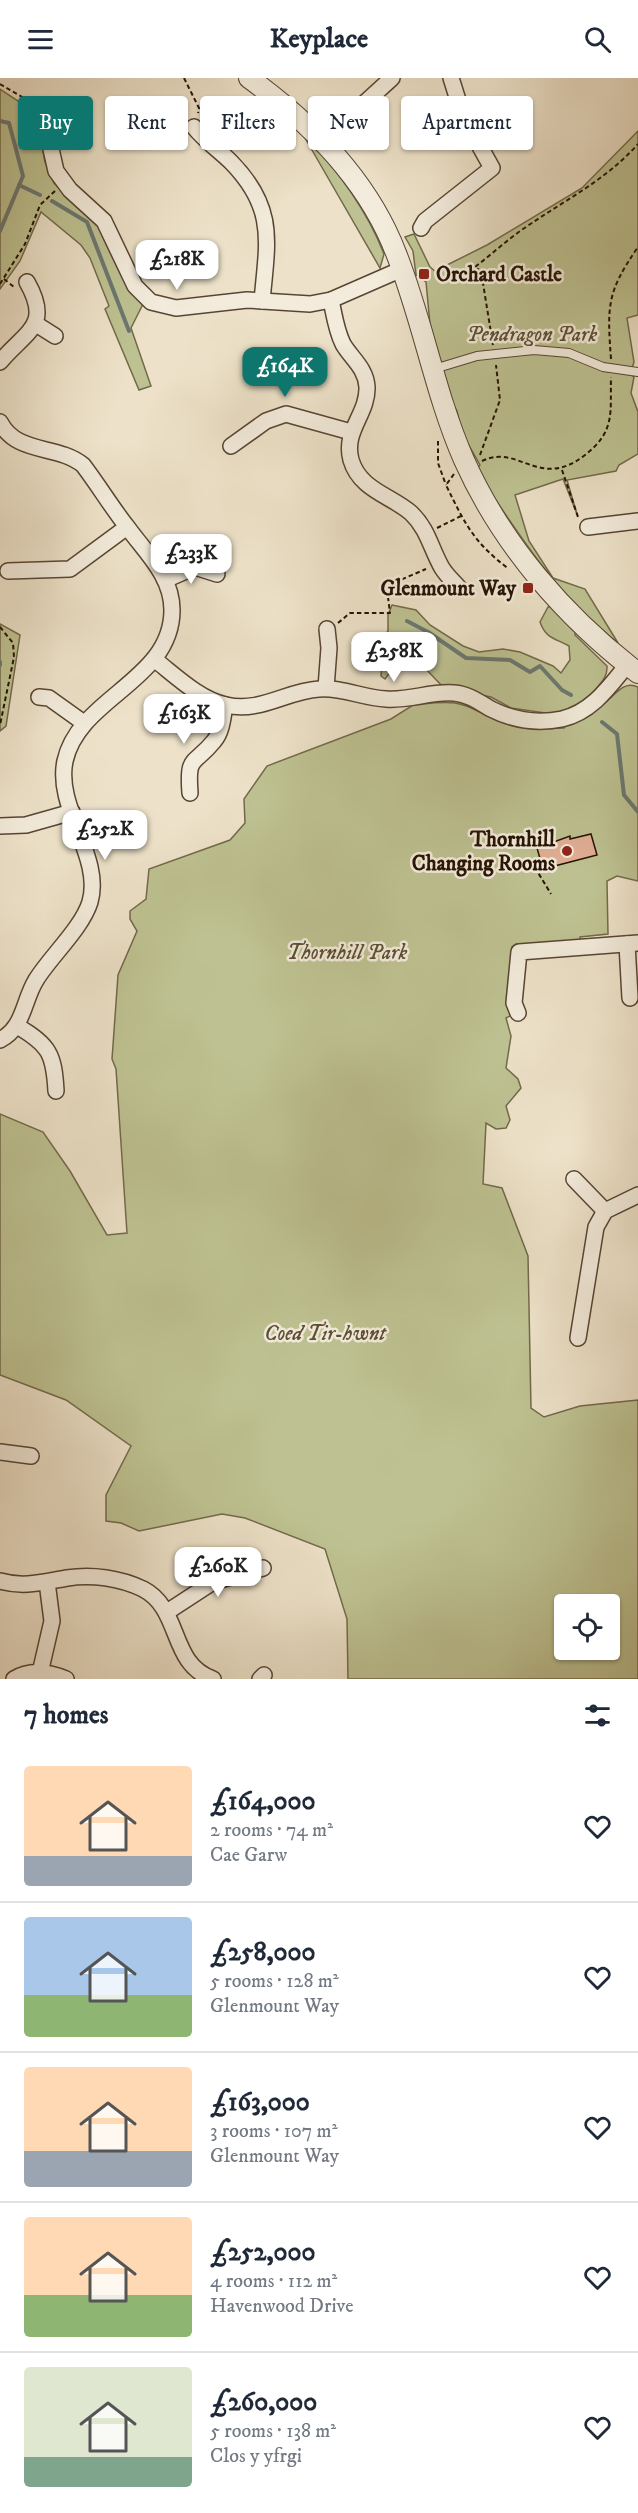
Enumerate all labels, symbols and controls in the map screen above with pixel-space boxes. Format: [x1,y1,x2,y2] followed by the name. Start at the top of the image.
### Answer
[270,22,368,56] text: Keyplace
[24,23,57,56] icon: menu
[581,23,614,56] icon: search
[18,96,93,150] chip: Buy
[105,96,188,150] chip: Rent
[200,96,296,150] chip: Filters
[308,96,389,150] chip: New
[401,96,533,150] chip: Apartment
[135,240,219,291] pin: £218K
[149,247,205,272] text: £218K
[436,262,562,288] place label: Orchard Castle
[417,267,431,281] marker: Orchard Castle
[467,322,597,348] park label: Pendragon Park
[243,347,327,398] pin: £164K
[256,354,314,379] text: £164K
[149,534,233,585] pin: £233K
[165,541,217,566] text: £233K
[381,576,517,602] place label: Glenmount Way
[521,581,535,595] marker: Glenmount Way
[352,632,436,683] pin: £258K
[365,639,423,664] text: £258K
[142,694,226,745] pin: £163K
[157,701,211,726] text: £163K
[63,810,147,861] pin: £252K
[76,817,134,842] text: £252K
[412,827,556,877] place label: Thornhill Changing Rooms
[560,844,574,858] marker: Thornhill Changing Rooms
[287,940,407,966] park label: Thornhill Park
[264,1321,387,1347] park label: Coed Tir-hwnt
[176,1547,260,1598] pin: £260K
[189,1554,247,1579] text: £260K
[554,1594,620,1660] map controls
[554,1594,620,1660] button: locate
[24,1699,108,1732] text: 7 homes
[581,1699,614,1732] icon: filters
[210,1785,316,1818] text: £164,000
[72,1790,144,1862] icon: home
[581,1810,614,1843] icon: heart
[210,1818,333,1843] text: 2 rooms · 74 m²
[210,1843,287,1868] text: Cae Garw
[210,1936,315,1969] text: £258,000
[72,1941,144,2013] icon: home
[581,1961,614,1994] icon: heart
[210,1969,339,1994] text: 5 rooms · 128 m²
[210,1994,339,2019] text: Glenmount Way
[210,2086,310,2119] text: £163,000
[72,2091,144,2163] icon: home
[581,2111,614,2144] icon: heart
[210,2119,338,2144] text: 3 rooms · 107 m²
[210,2144,339,2169] text: Glenmount Way
[210,2236,316,2269] text: £252,000
[72,2241,144,2313] icon: home
[581,2261,614,2294] icon: heart
[210,2269,338,2294] text: 4 rooms · 112 m²
[210,2294,354,2319] text: Havenwood Drive
[210,2386,317,2419] text: £260,000
[72,2391,144,2463] icon: home
[581,2411,614,2444] icon: heart
[210,2419,336,2444] text: 5 rooms · 138 m²
[210,2444,302,2469] text: Clos y yfrgi

